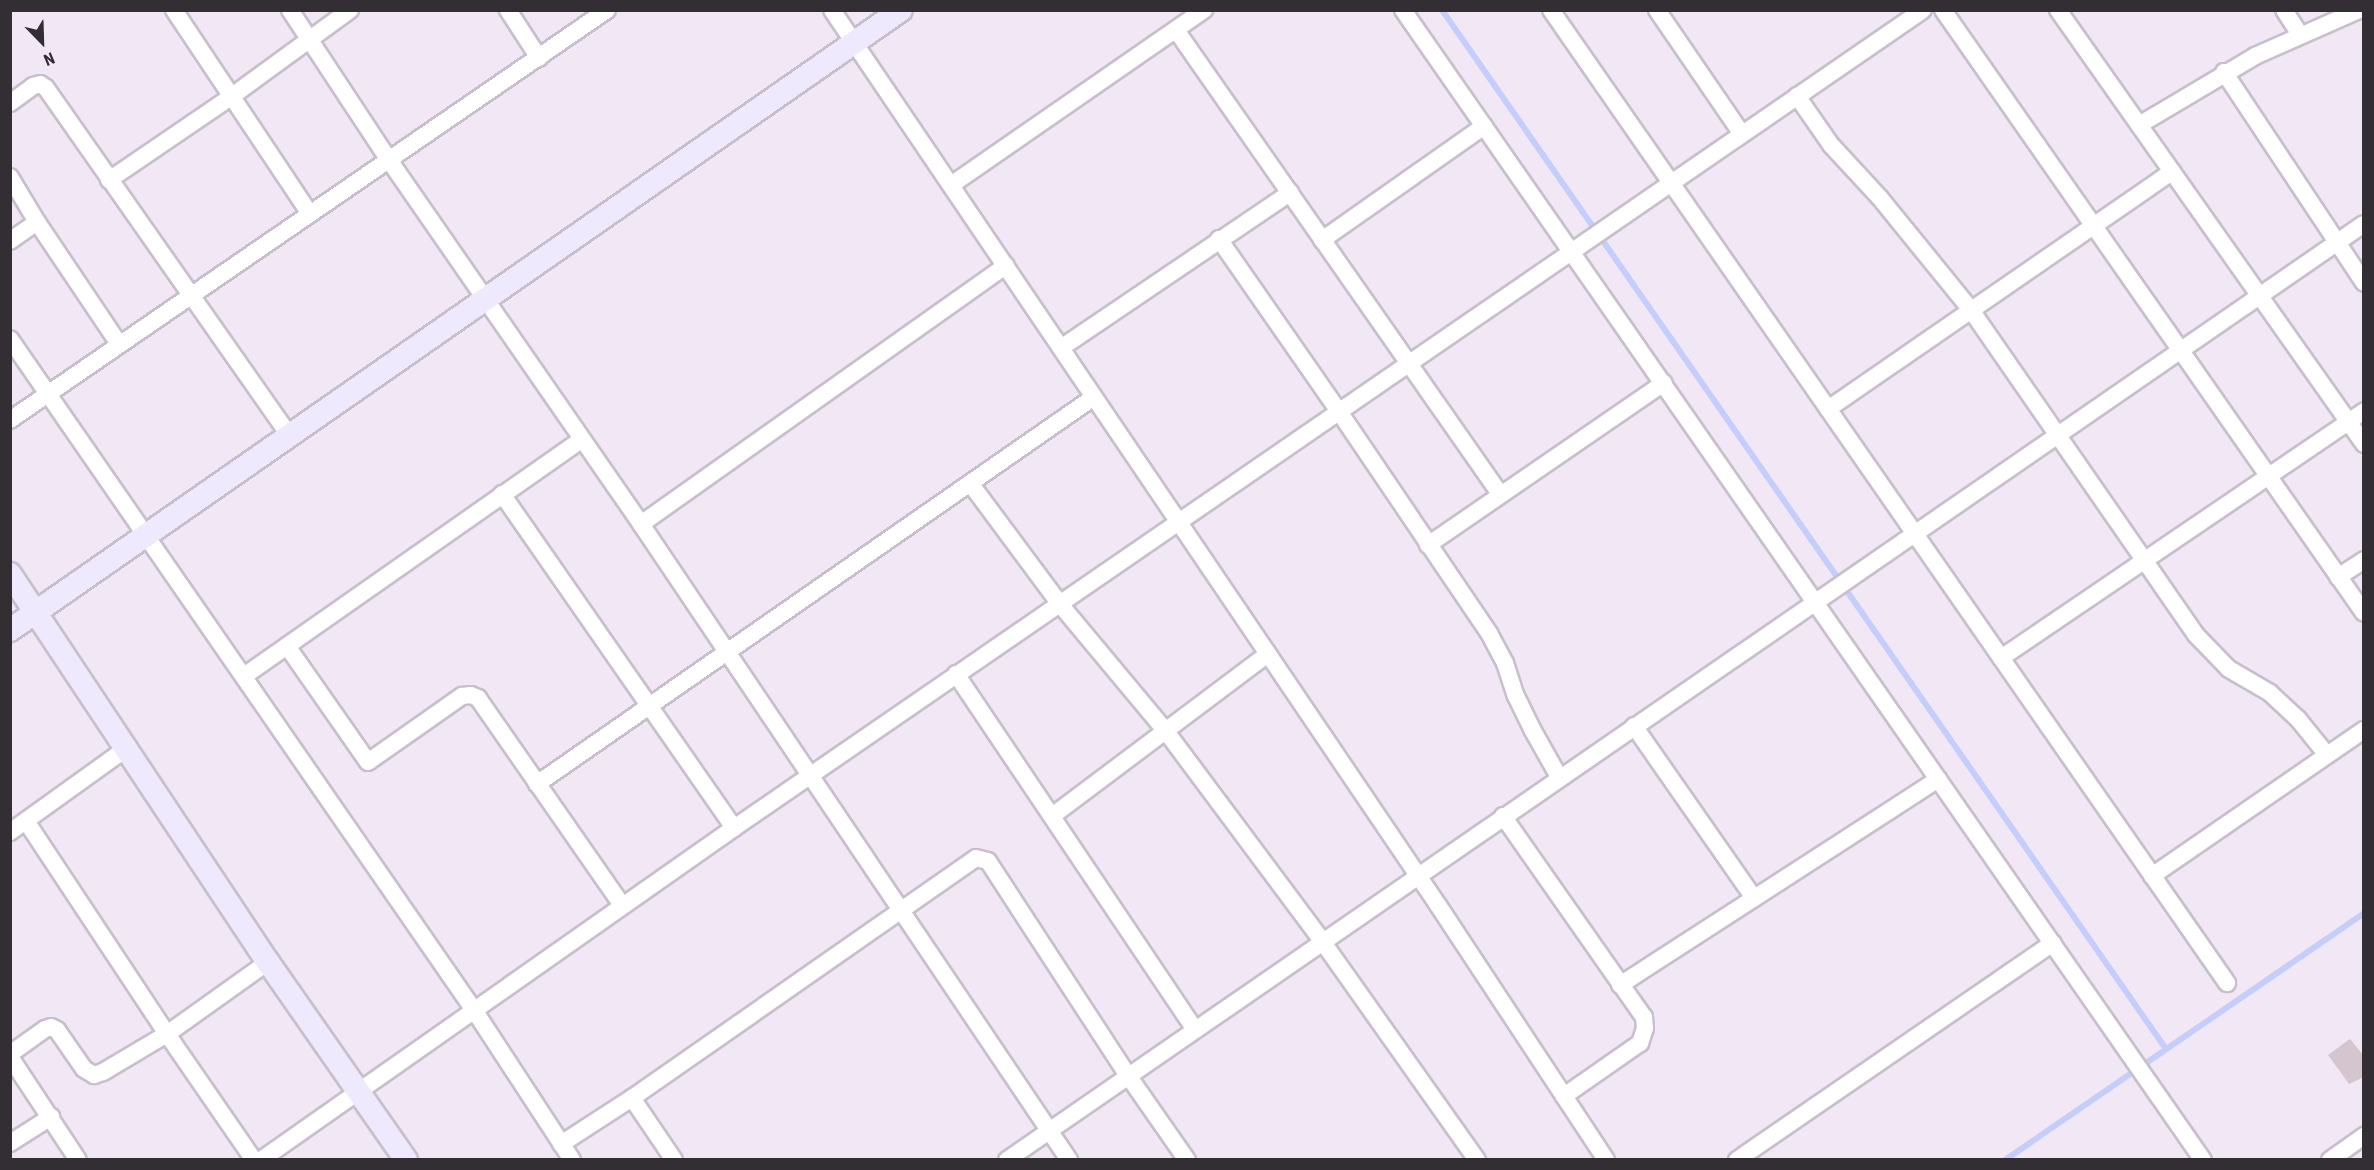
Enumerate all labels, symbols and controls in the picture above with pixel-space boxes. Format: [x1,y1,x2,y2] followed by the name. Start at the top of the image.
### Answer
[12,12,72,72] north arrow
[41,48,57,70] text: N

